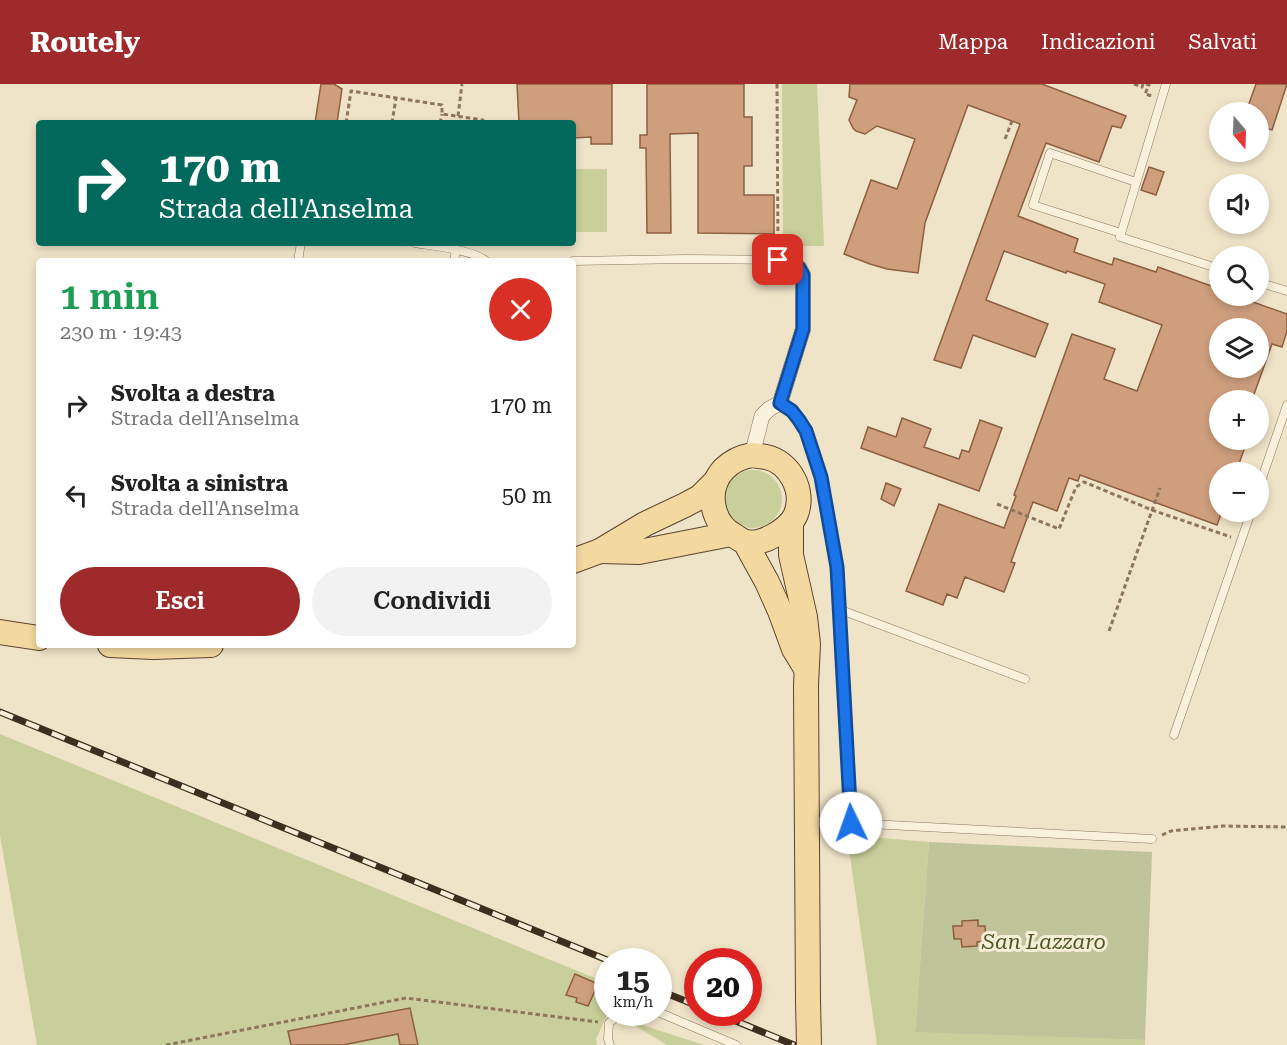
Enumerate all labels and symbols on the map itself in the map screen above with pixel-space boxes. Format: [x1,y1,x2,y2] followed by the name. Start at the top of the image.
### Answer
[1209,102,1269,162] north arrow
[752,234,803,285] pin
[819,791,883,855] position arrow
[981,930,1106,954] park label: San Lazzaro
[684,948,762,1026] speed limit sign: 20

